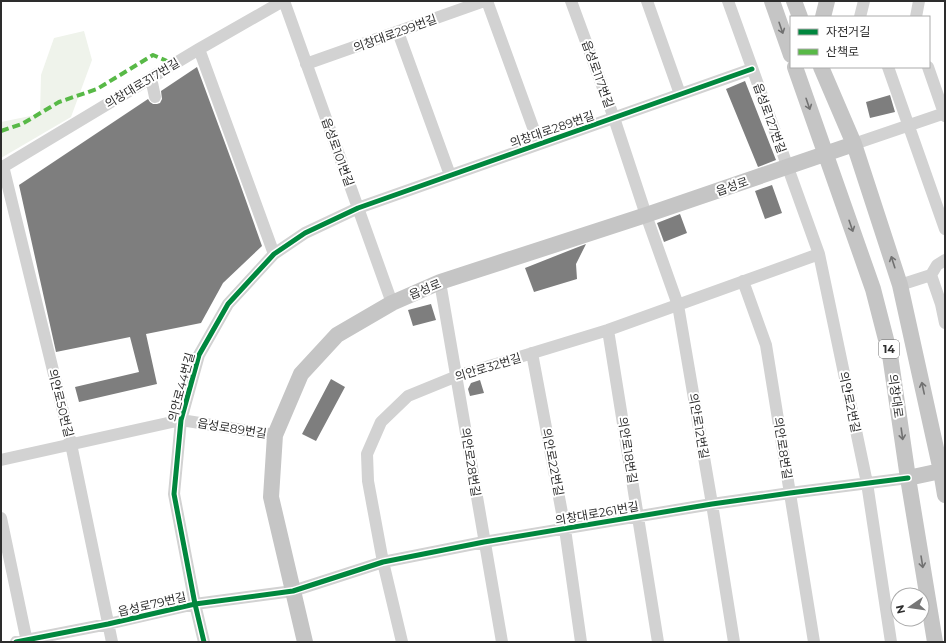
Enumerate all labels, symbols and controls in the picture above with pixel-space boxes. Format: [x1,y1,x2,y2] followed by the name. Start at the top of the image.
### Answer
[351,11,439,55] street label: 의창대로299번길
[790,16,930,68] legend
[778,22,786,34] one-way arrow
[826,24,870,39] text: 자전거길
[579,38,617,110] street label: 읍성로117번길
[826,44,859,59] text: 산책로
[102,55,182,111] street label: 의창대로317번길
[750,81,790,155] street label: 읍성로127번길
[805,97,812,110] one-way arrow
[508,108,596,150] street label: 의창대로289번길
[319,116,357,188] street label: 읍성로101번길
[714,174,750,198] street label: 읍성로
[848,220,856,232] one-way arrow
[889,256,896,269] one-way arrow
[407,276,443,302] street label: 읍성로
[879,340,899,358] road number: 14
[453,350,523,384] street label: 의안로32번길
[165,351,197,423] street label: 의안로44번길
[45,367,77,439] street label: 의안로50번길
[836,370,864,434] street label: 의안로2번길
[885,373,907,419] street label: 의창대로
[919,382,927,395] one-way arrow
[686,392,712,460] street label: 의안로12번길
[196,415,268,441] street label: 읍성로89번길
[615,416,641,484] street label: 의안로18번길
[771,416,795,480] street label: 의안로8번길
[458,426,484,498] street label: 의안로28번길
[539,427,567,497] street label: 의안로22번길
[898,427,906,440] one-way arrow
[554,498,640,528] street label: 의창대로261번길
[918,555,926,568] one-way arrow
[890,587,930,627] north arrow
[116,589,188,619] street label: 읍성로79번길
[892,603,908,615] text: N

